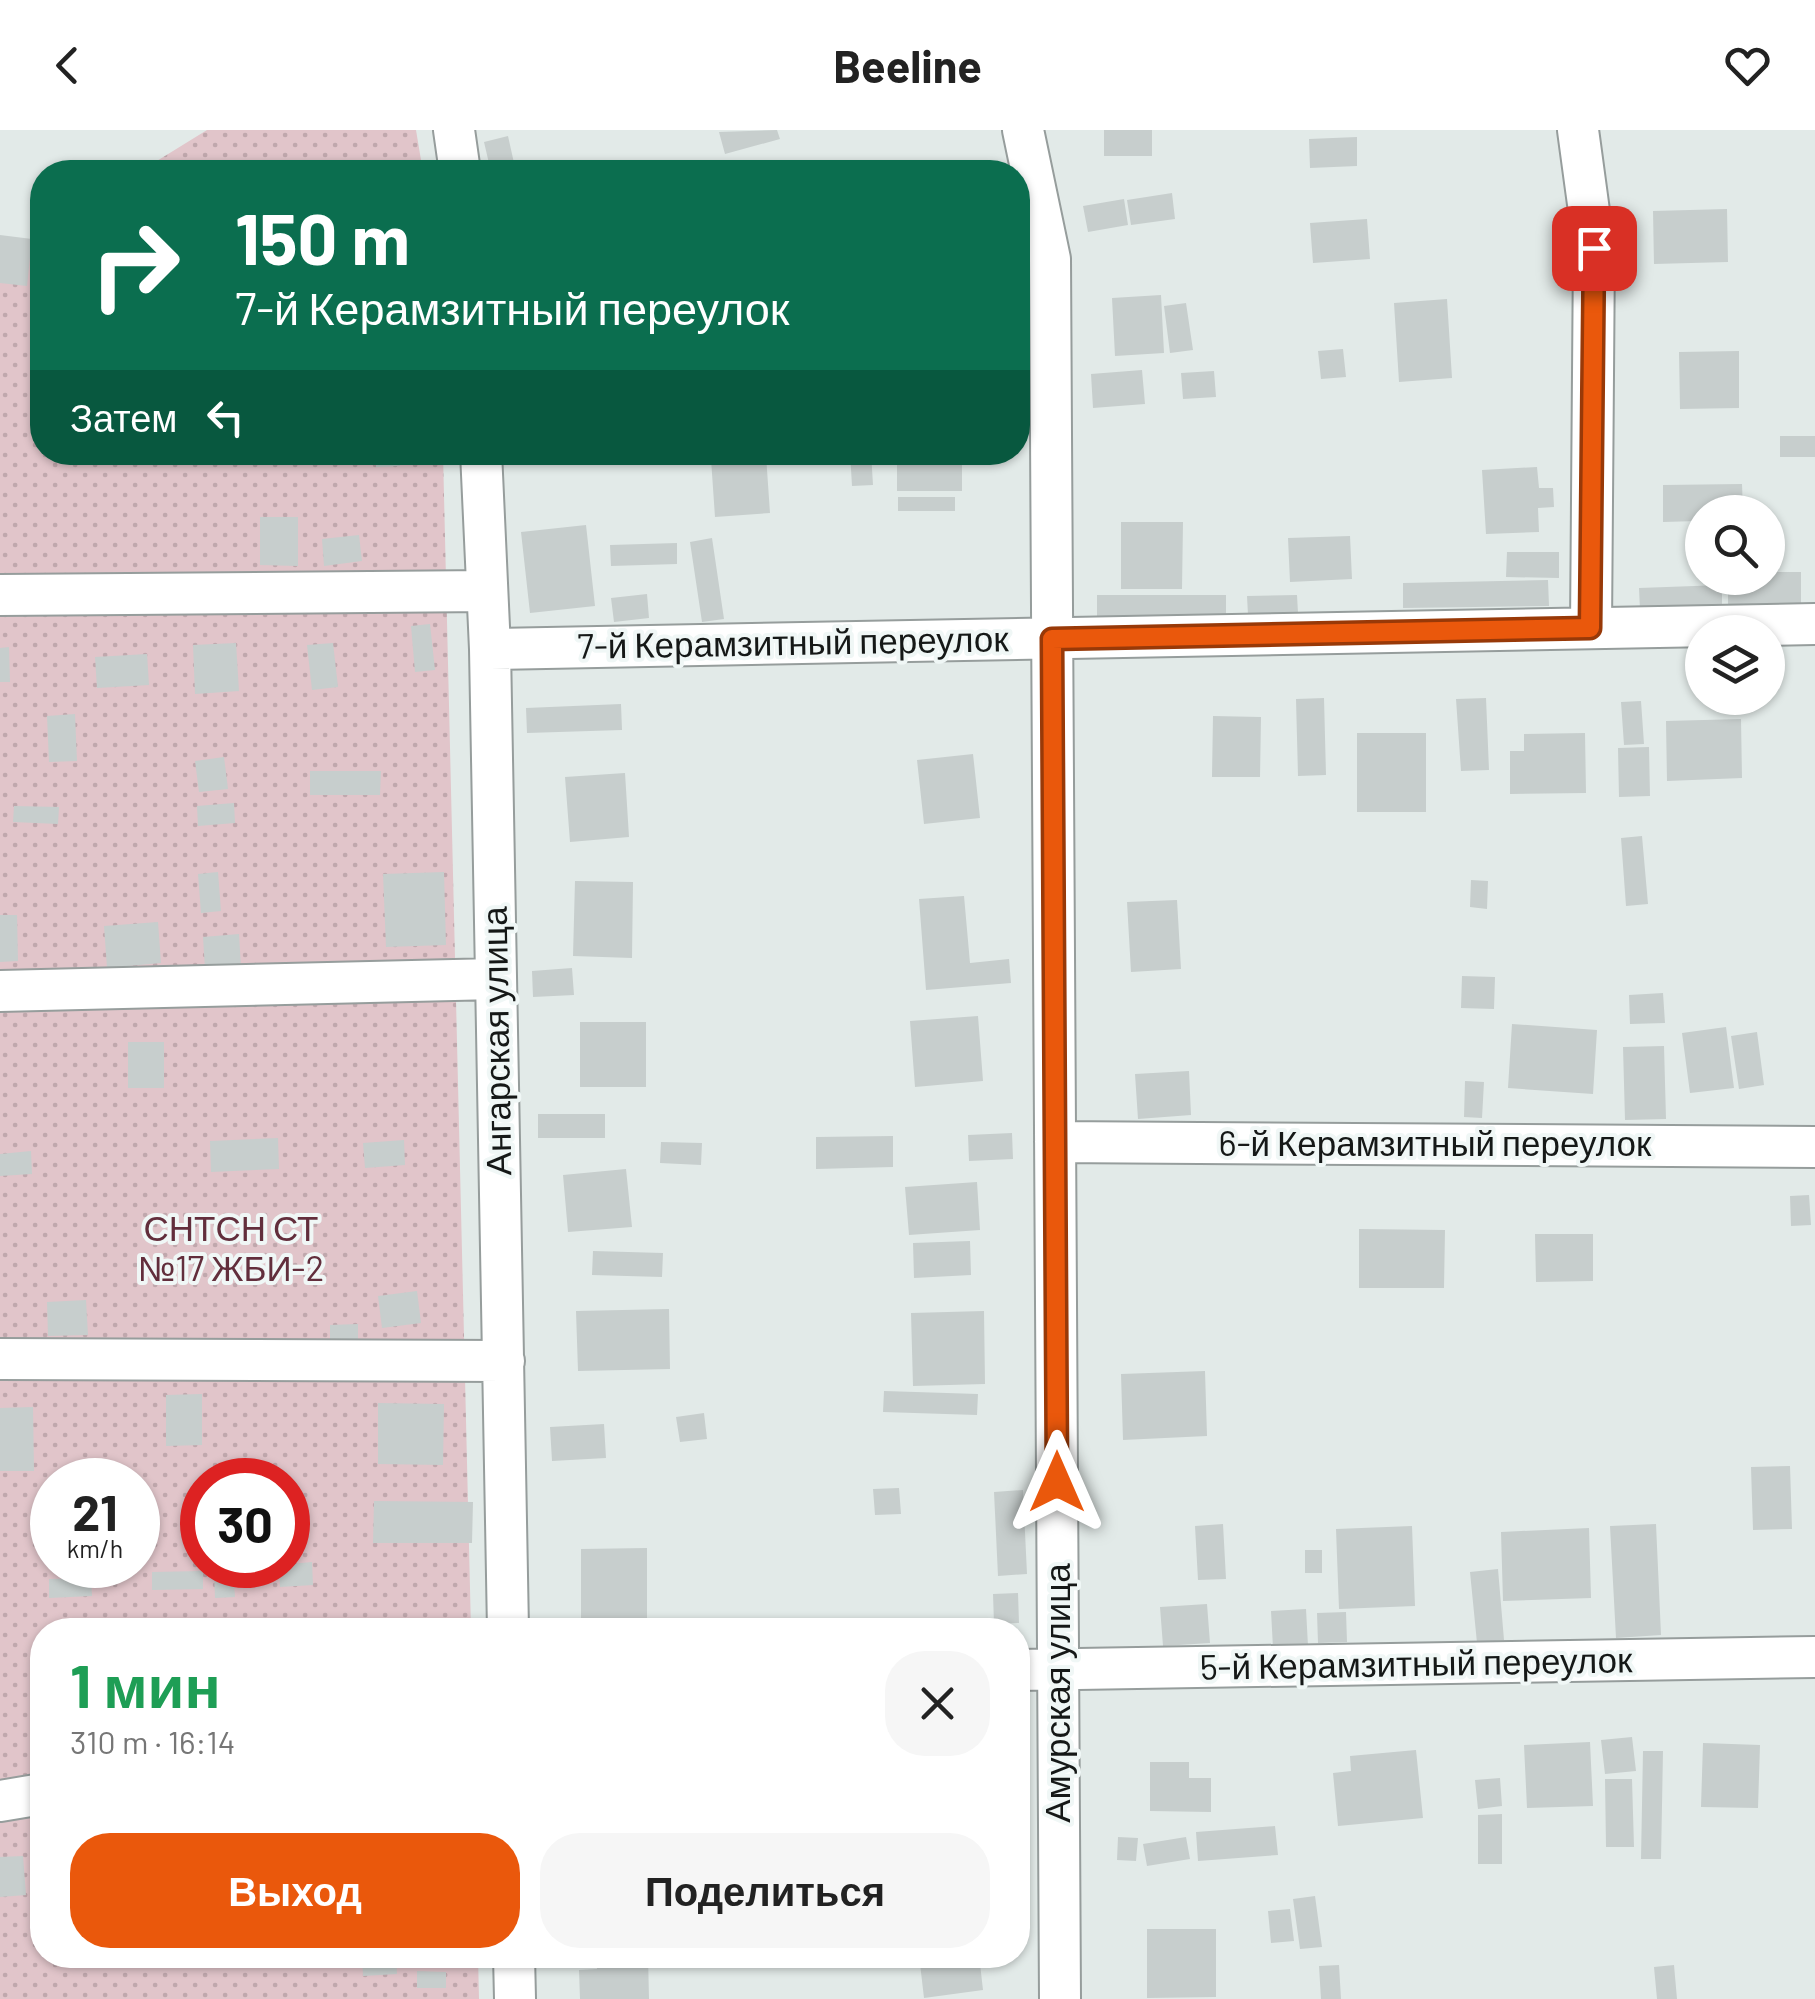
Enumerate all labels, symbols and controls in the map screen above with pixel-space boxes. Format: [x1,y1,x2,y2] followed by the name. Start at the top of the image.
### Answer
[40,38,95,93] icon: back
[833,38,982,92] text: Beeline
[1720,38,1775,93] icon: heart
[235,195,410,279] text: 150 m
[70,200,200,330] icon: right
[1552,206,1637,291] pin
[1567,221,1622,276] icon: arrive
[235,280,790,334] text: 7-й Керамзитный переулок
[198,390,253,445] icon: left
[70,394,178,440] text: Затем
[1685,495,1785,715] map controls
[1685,495,1785,595] button: search
[1685,615,1785,715] button: layers
[577,616,1010,666] street label: 7-й Керамзитный переулок
[472,906,518,1176] street label: Ангарская улица
[1219,1121,1652,1163] street label: 6-й Керамзитный переулок
[138,1206,324,1288] park label: СНТСН СТ №17 ЖБИ-2
[1005,1430,1109,1534] position arrow
[180,1458,310,1588] speed limit sign: 30
[72,1481,118,1541] text: 21
[67,1533,123,1563] text: km/h
[1035,1563,1077,1823] street label: Амурская улица
[1199,1637,1633,1687] street label: 5-й Керамзитный переулок
[70,1648,221,1720] text: 1 мин
[885,1651,990,1756] button: close
[70,1722,235,1760] text: 310 m · 16:14
[70,1833,520,1948] button: Выход
[540,1833,990,1948] button: Поделиться

